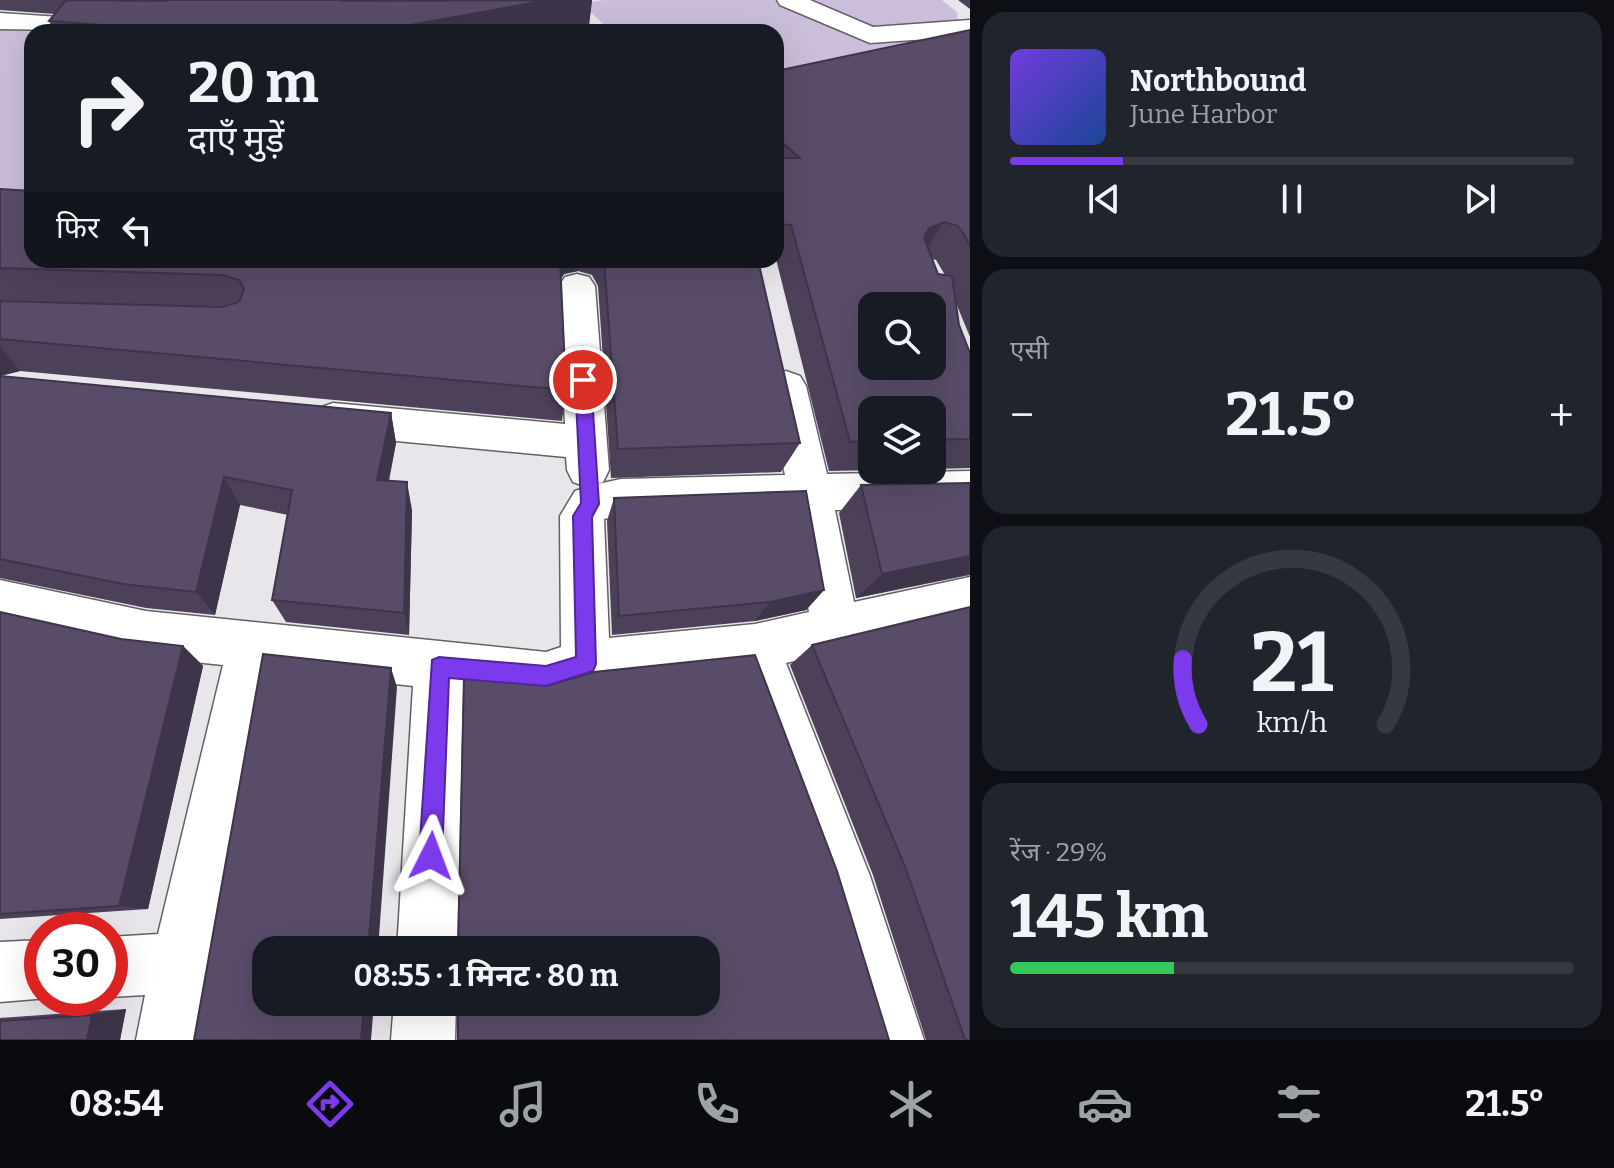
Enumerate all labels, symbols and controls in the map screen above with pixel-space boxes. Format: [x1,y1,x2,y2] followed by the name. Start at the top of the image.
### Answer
[188,50,319,117] text: 20 m
[56,56,160,160] icon: right
[1130,63,1306,99] text: Northbound
[1130,99,1277,130] text: June Harbor
[188,118,284,162] text: दाएँ मुड़ें
[1082,177,1126,221] icon: previous
[1270,177,1314,221] icon: pause
[1458,177,1502,221] icon: next
[115,208,159,252] icon: left
[56,210,99,246] text: फिर
[858,292,946,484] map controls
[858,292,946,380] button: search
[1010,335,1049,366] text: एसी
[549,346,617,414] pin
[561,358,605,402] icon: arrive
[1225,379,1358,451] text: 21.5°
[1010,389,1034,442] text: −
[1549,389,1574,442] text: +
[858,396,946,484] button: layers
[1251,612,1333,712] text: 21
[1257,705,1328,740] text: km/h
[389,814,473,898] position arrow
[1010,837,1107,868] text: रेंज · 29%
[1010,881,1208,953] text: 145 km
[24,912,128,1016] speed limit sign: 30
[354,958,618,994] text: 08:55 · 1 मिनट · 80 m
[302,1076,358,1132] icon: directions
[495,1076,551,1132] icon: music
[689,1076,745,1132] icon: phone
[883,1076,939,1132] icon: climate
[1077,1076,1133,1132] icon: car
[1271,1076,1327,1132] icon: filters
[69,1082,164,1126] text: 08:54
[1465,1082,1545,1126] text: 21.5°

